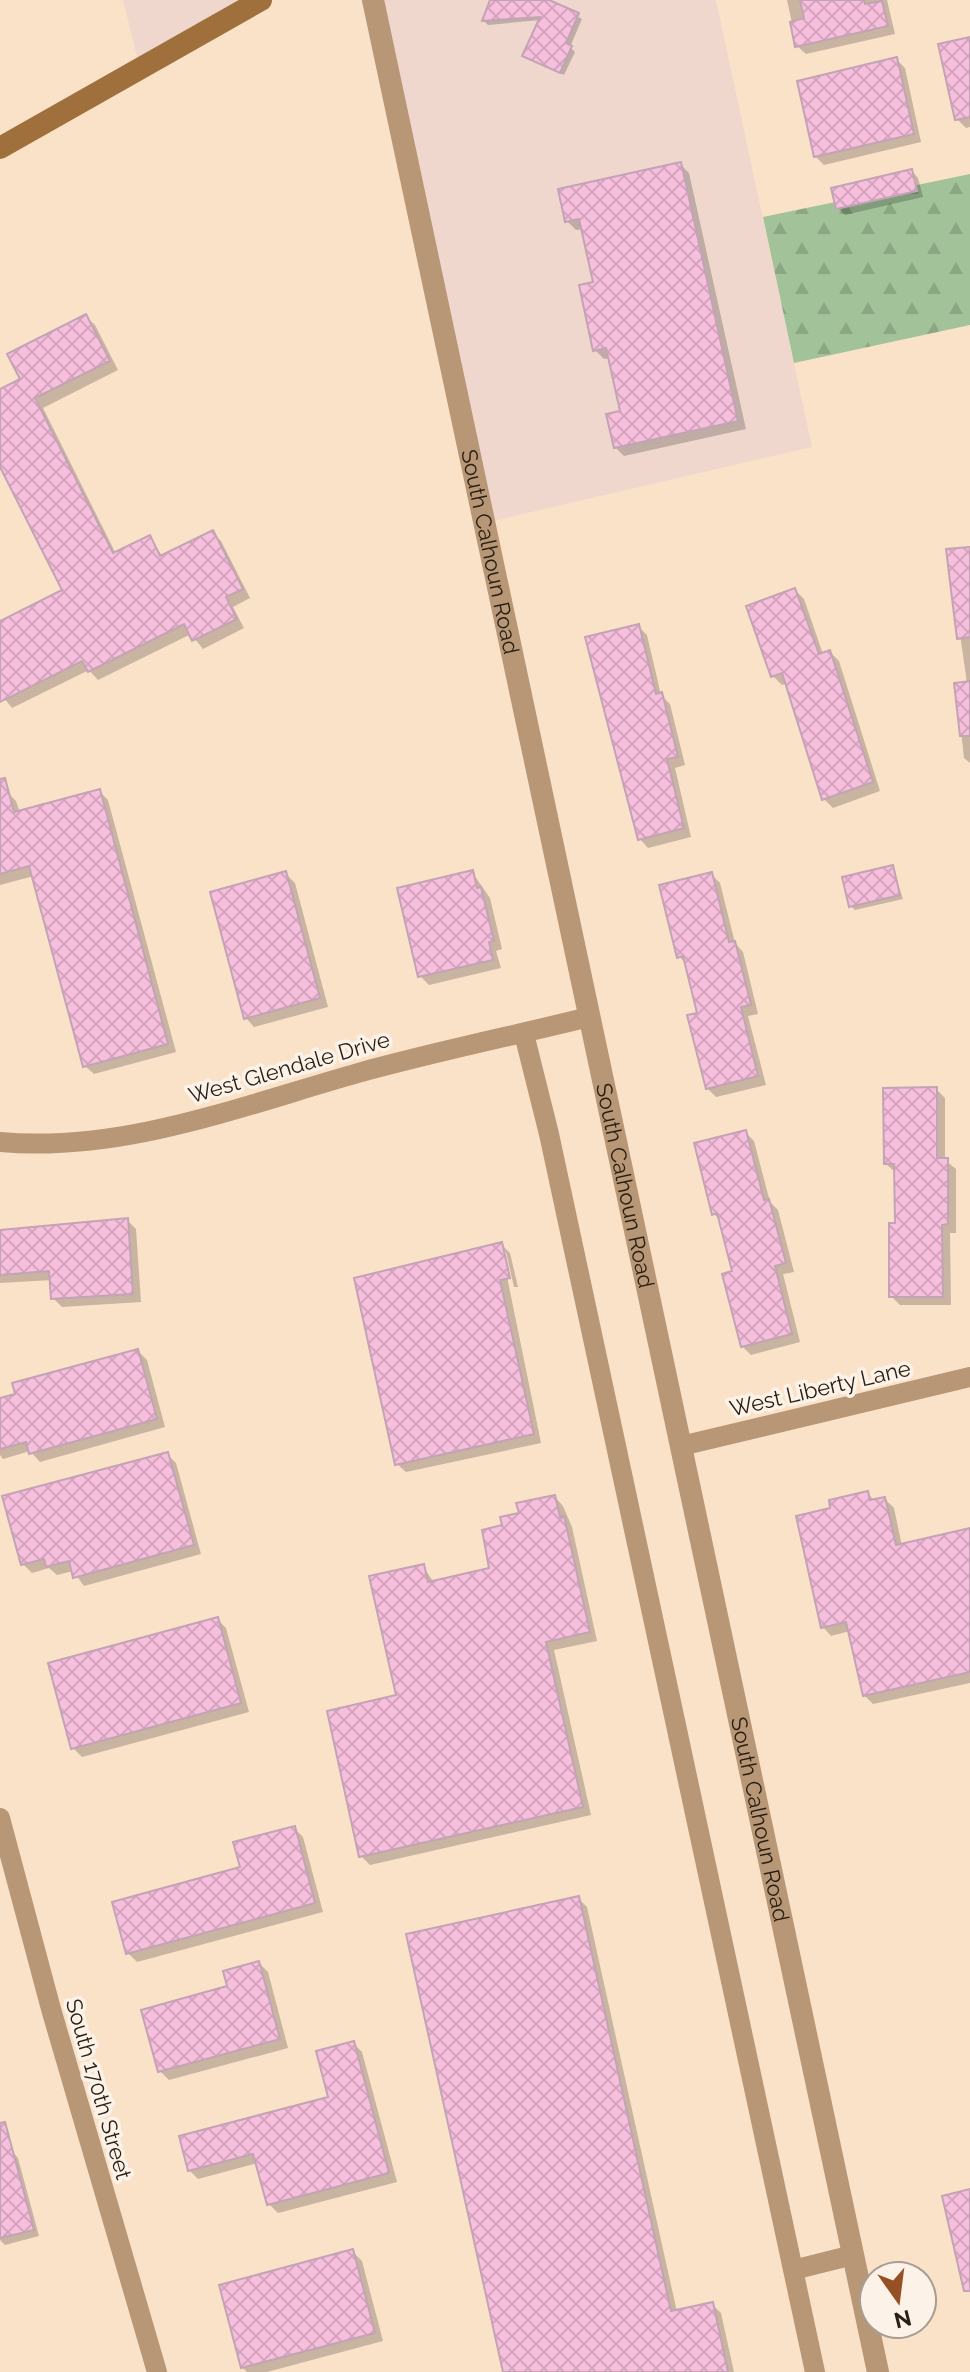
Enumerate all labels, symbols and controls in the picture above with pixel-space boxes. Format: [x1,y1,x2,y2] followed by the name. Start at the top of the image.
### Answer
[456,447,525,656] street label: South Calhoun Road
[185,1026,393,1108] street label: West Glendale Drive
[591,1081,660,1290] street label: South Calhoun Road
[727,1355,913,1421] street label: West Liberty Lane
[726,1714,795,1924] street label: South Calhoun Road
[61,1996,137,2183] street label: South 170th Street
[858,2260,938,2340] north arrow
[892,2305,914,2334] text: N

